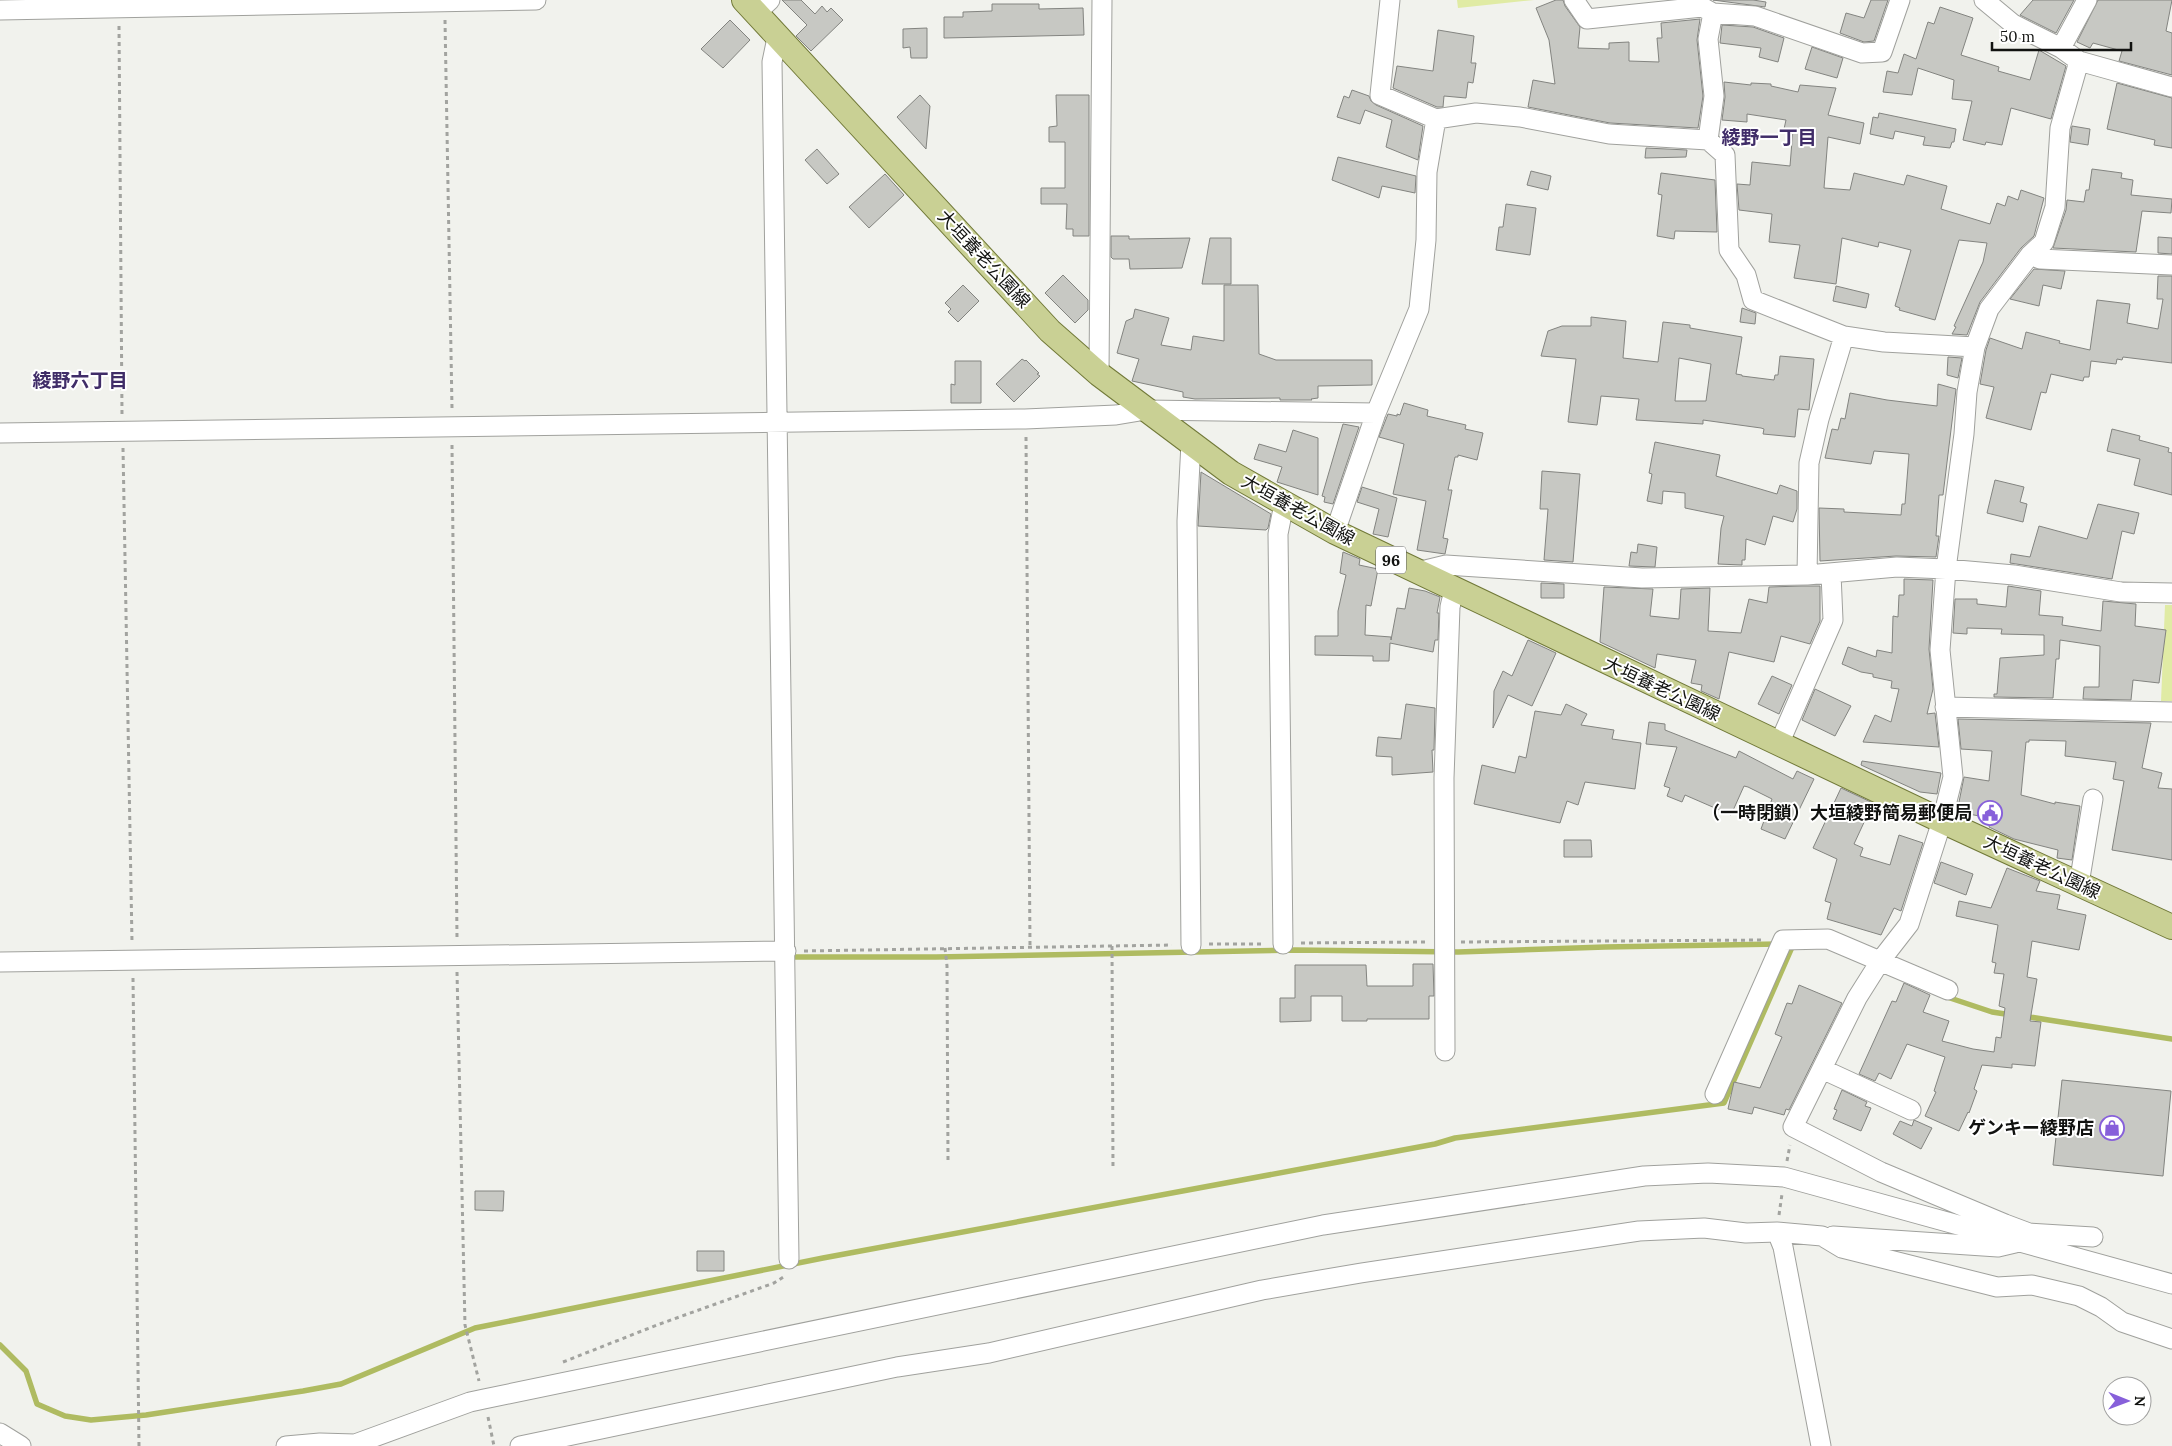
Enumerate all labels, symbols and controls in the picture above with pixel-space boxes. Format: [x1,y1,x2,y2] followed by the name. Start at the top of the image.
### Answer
[1992,20,2131,52] scale bar
[2000,27,2035,46] text: 50 m
[1721,125,1817,149] district label: 綾野一丁目
[933,205,1036,313] street label: 大垣養老公園線
[32,368,128,392] district label: 綾野六丁目
[1238,469,1359,550] street label: 大垣養老公園線
[1376,546,1406,574] road number: 96
[1600,651,1724,726] street label: 大垣養老公園線
[1977,800,2003,826] public building icon: （一時閉鎖）大垣綾野簡易郵便局
[1702,801,1972,824] place label: （一時閉鎖）大垣綾野簡易郵便局
[1980,829,2104,904] street label: 大垣養老公園線
[2099,1115,2125,1141] shop icon: ゲンキー綾野店
[1968,1116,2094,1139] place label: ゲンキー綾野店
[2102,1376,2152,1426] north arrow
[2131,1396,2149,1407] text: N

